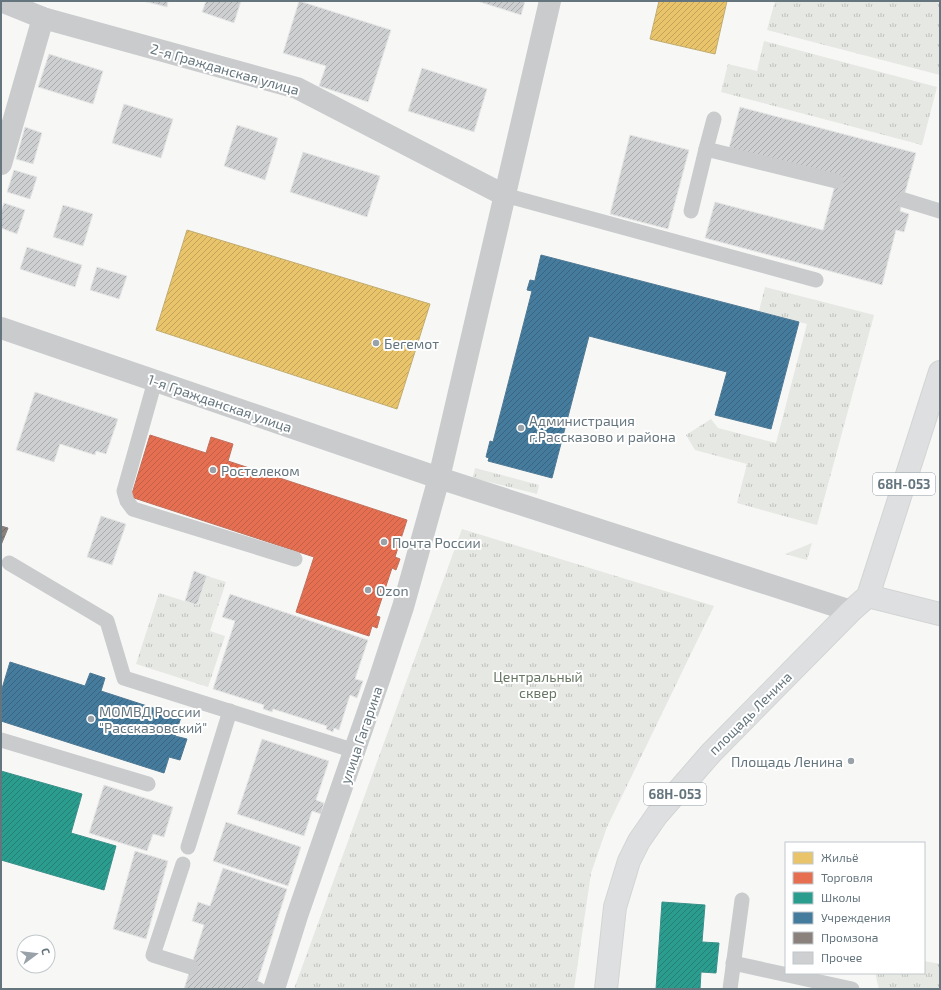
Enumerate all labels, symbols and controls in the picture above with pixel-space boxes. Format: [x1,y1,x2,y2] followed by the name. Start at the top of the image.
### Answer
[149,40,301,98] street label: 2-я Гражданская улица
[384,335,439,352] place label: Бегемот
[371,338,381,348] marker: Бегемот
[146,370,294,436] street label: 1-я Гражданская улица
[529,412,676,445] place label: Администрация г.Рассказово и района
[516,423,526,433] marker: Администрация г.Рассказово и района
[221,462,300,479] place label: Ростелеком
[208,465,218,475] marker: Ростелеком
[873,473,935,495] road number: 68Н-053
[392,534,481,551] place label: Почта России
[379,537,389,547] marker: Почта России
[376,582,409,599] place label: Ozon
[363,585,373,595] marker: Ozon
[493,668,583,701] park label: Центральный сквер
[705,668,795,758] street label: площадь Ленина
[336,684,386,786] street label: улица Гагарина
[99,703,207,736] place label: МОМВД России "Рассказовский"
[86,714,96,724] marker: МОМВД России "Рассказовский"
[731,753,843,770] place label: Площадь Ленина
[846,756,856,766] marker: Площадь Ленина
[644,783,706,805] road number: 68Н-053
[785,842,925,974] legend
[821,850,858,864] text: Жильё
[821,870,873,884] text: Торговля
[821,890,861,904] text: Школы
[821,910,891,924] text: Учреждения
[821,930,878,944] text: Промзона
[16,934,56,974] north arrow
[39,946,53,957] text: С
[821,950,862,964] text: Прочее

